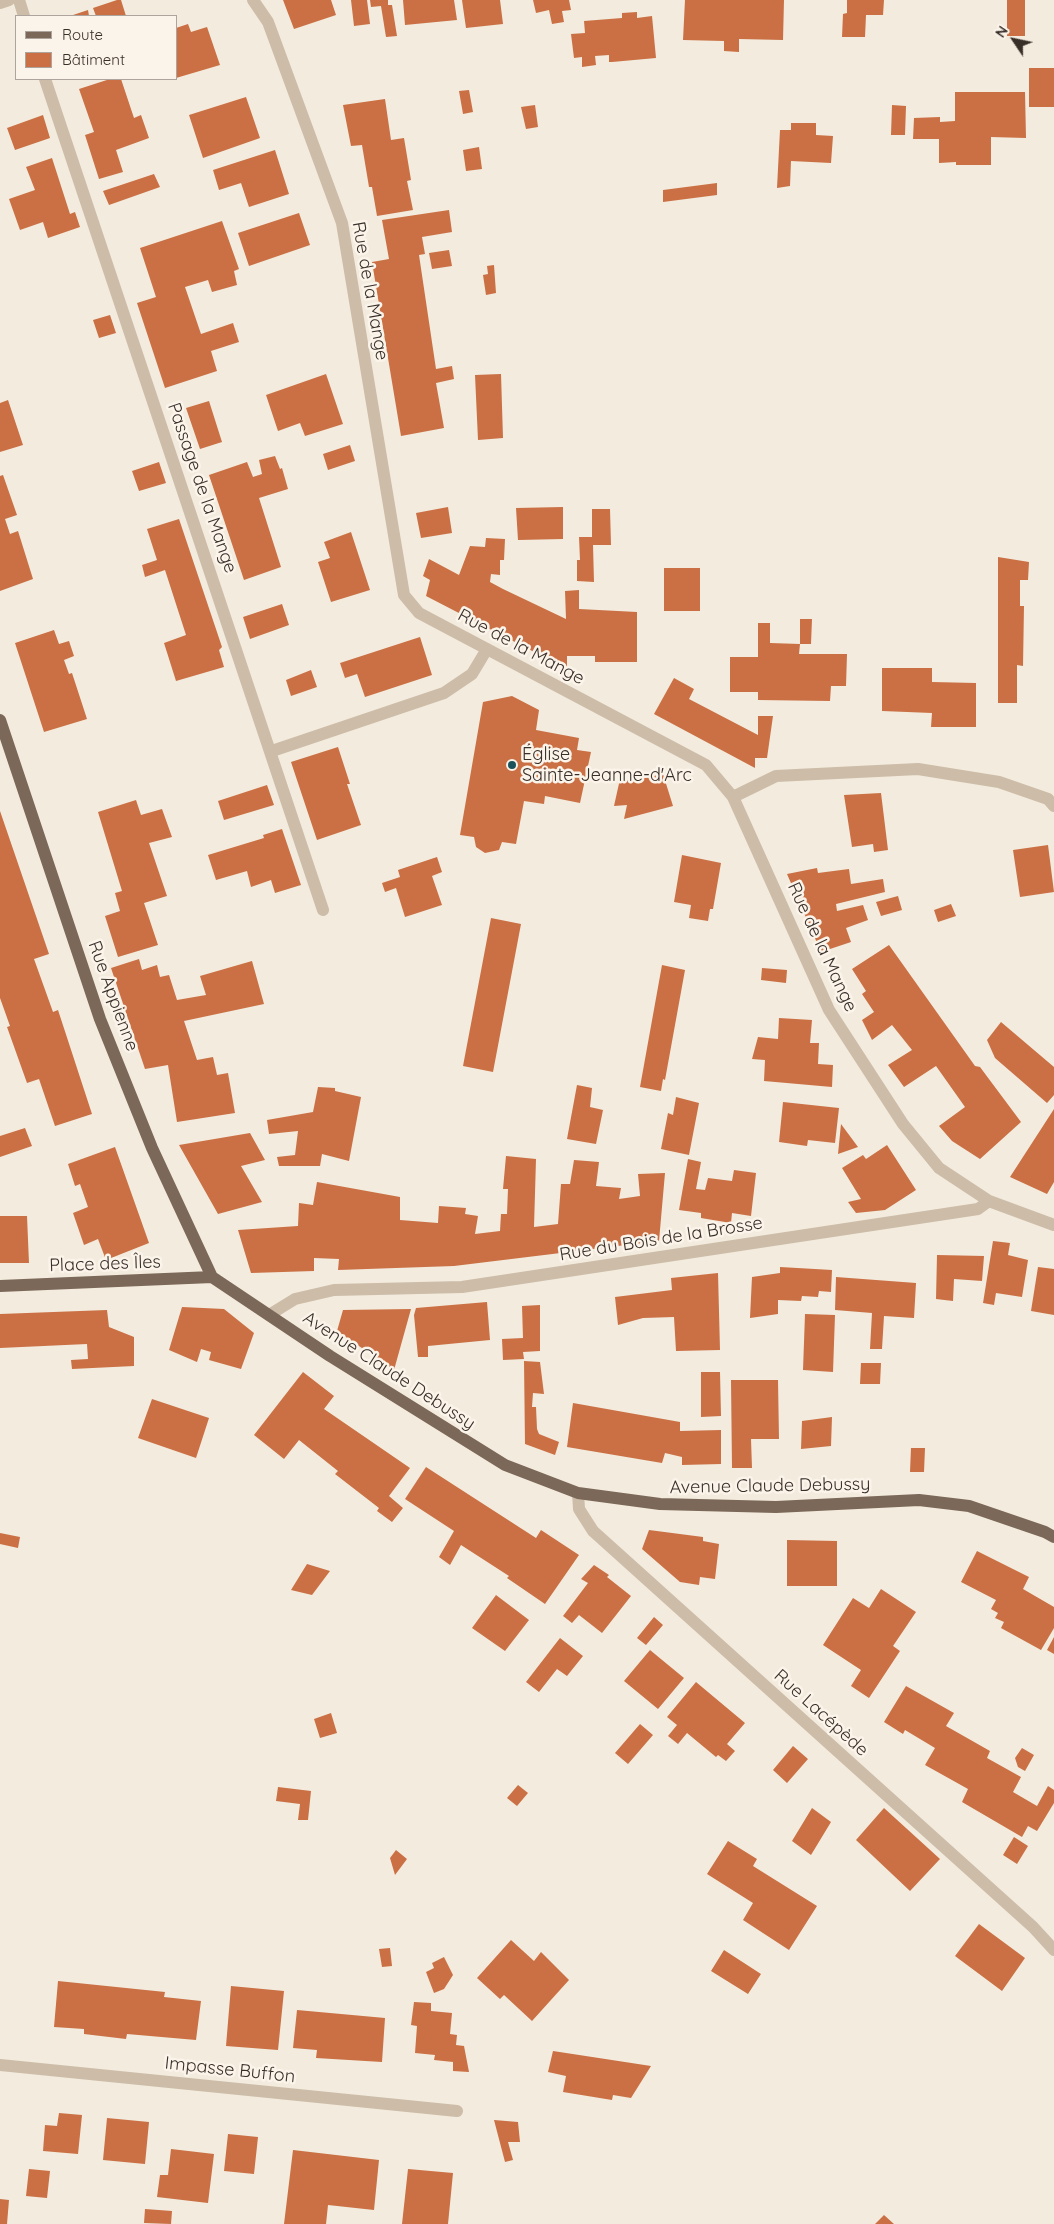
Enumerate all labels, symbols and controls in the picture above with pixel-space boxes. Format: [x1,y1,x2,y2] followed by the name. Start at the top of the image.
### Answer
[15,15,178,80] legend
[989,15,1039,65] north arrow
[991,22,1012,41] text: N
[62,25,103,44] text: Route
[62,50,125,69] text: Bâtiment
[347,220,393,362] street label: Rue de la Mange
[163,400,241,576] street label: Passage de la Mange
[454,605,588,689] street label: Rue de la Mange
[522,744,692,786] place label: Église Sainte-Jeanne-d'Arc
[506,759,518,771] marker: Église Sainte-Jeanne-d'Arc
[783,879,861,1015] street label: Rue de la Mange
[83,938,143,1054] street label: Rue Appienne
[558,1212,764,1266] street label: Rue du Bois de la Brosse
[49,1251,161,1277] street label: Place des Îles
[299,1307,479,1435] street label: Avenue Claude Debussy
[669,1473,871,1499] street label: Avenue Claude Debussy
[769,1665,873,1761] street label: Rue Lacépède
[164,2052,296,2088] street label: Impasse Buffon

